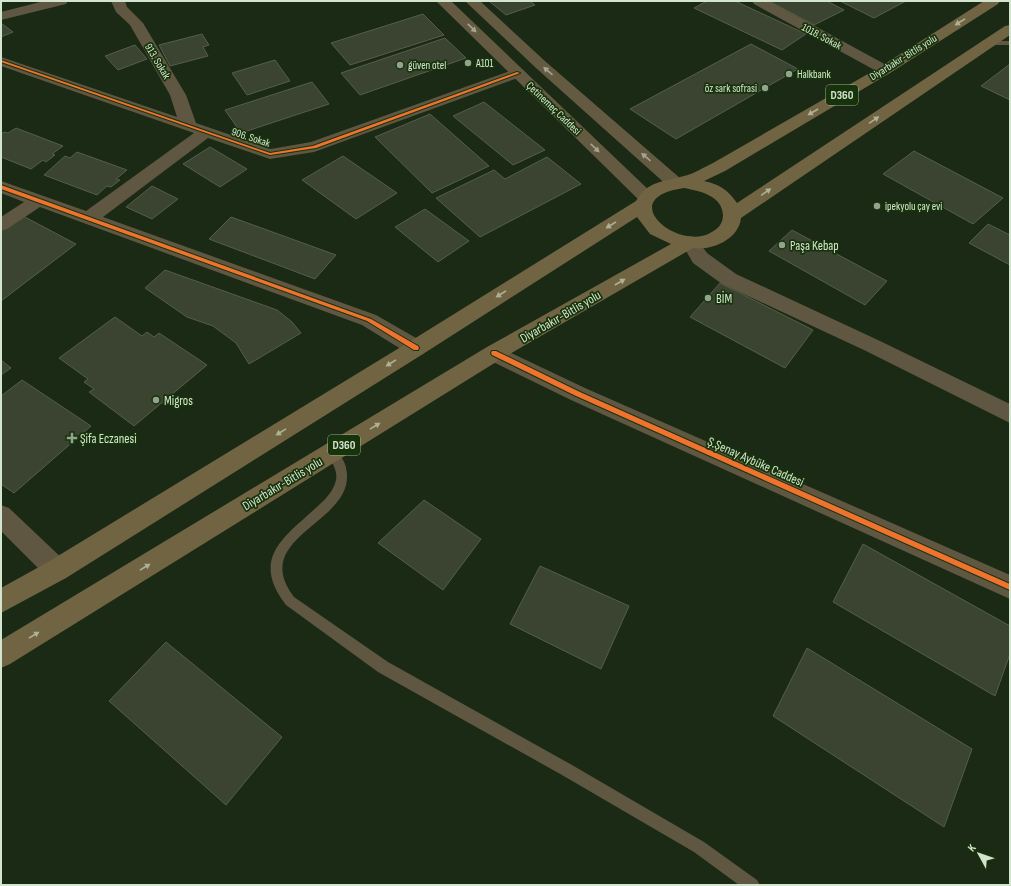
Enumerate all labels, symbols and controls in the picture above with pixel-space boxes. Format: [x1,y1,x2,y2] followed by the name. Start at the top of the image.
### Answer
[955,18,965,26] one-way arrow
[800,21,845,53] street label: 1018. Sokak
[467,23,477,33] one-way arrow
[867,31,940,83] street label: Diyarbakır-Bitlis yolu
[142,41,174,82] street label: 913. Sokak
[475,57,493,70] place label: A101
[463,58,473,68] marker: A101
[408,59,446,72] place label: güven otel
[395,60,405,70] marker: güven otel
[544,67,553,76] one-way arrow
[797,68,832,81] place label: Halkbank
[784,69,794,79] marker: Halkbank
[524,79,584,138] street label: Çetinemeç Caddesi
[705,82,757,95] place label: öz sark sofrasi
[760,83,770,93] marker: öz sark sofrasi
[826,85,858,105] road number: D360
[807,108,819,115] one-way arrow
[869,116,879,124] one-way arrow
[230,125,273,150] street label: 906. Sokak
[590,143,600,153] one-way arrow
[641,152,651,161] one-way arrow
[761,188,771,196] one-way arrow
[885,200,942,213] place label: ipekyolu çay evi
[872,201,882,211] marker: ipekyolu çay evi
[605,221,617,228] one-way arrow
[790,238,839,254] place label: Paşa Kebap
[777,240,787,250] marker: Paşa Kebap
[614,278,626,285] one-way arrow
[517,287,604,346] street label: Diyarbakır-Bitlis yolu
[496,290,506,298] one-way arrow
[716,290,732,307] place label: BİM
[703,293,713,303] marker: BİM
[385,360,397,367] one-way arrow
[164,393,193,409] place label: Migros
[151,395,161,405] marker: Migros
[369,422,381,429] one-way arrow
[275,428,286,435] one-way arrow
[80,431,137,447] place label: Şifa Eczanesi
[67,433,77,443] marker: Şifa Eczanesi
[705,433,806,490] street label: Ş.Şenay Aybüke Caddesi
[328,435,360,455] road number: D360
[239,454,326,514] street label: Diyarbakır-Bitlis yolu
[139,563,151,570] one-way arrow
[28,631,40,638] one-way arrow
[959,834,999,874] north arrow
[965,841,979,854] text: K

